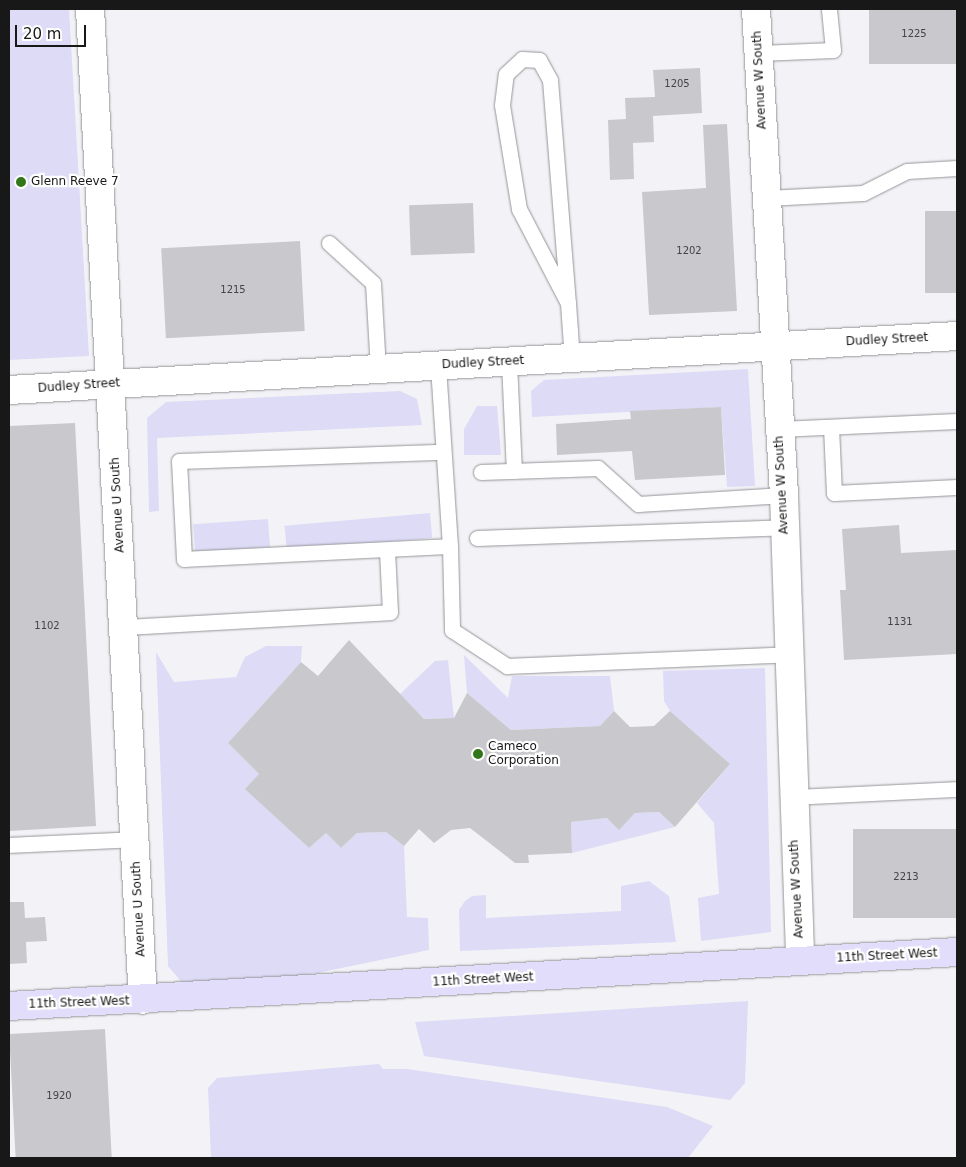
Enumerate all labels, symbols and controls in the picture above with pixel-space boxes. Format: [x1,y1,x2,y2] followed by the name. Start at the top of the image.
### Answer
[18,15,89,47] scale bar
[23,25,61,43] text: 20 m
[901,28,927,40] house number: 1225
[750,30,770,130] street label: Avenue W South
[664,78,690,90] house number: 1205
[31,175,119,189] place label: Glenn Reeve 7
[15,176,27,188] marker: Glenn Reeve 7
[676,245,702,257] house number: 1202
[220,284,246,296] house number: 1215
[845,331,929,349] street label: Dudley Street
[441,354,525,372] street label: Dudley Street
[37,376,121,396] street label: Dudley Street
[772,435,792,535] street label: Avenue W South
[108,457,128,553] street label: Avenue U South
[887,616,913,628] house number: 1131
[34,620,60,632] house number: 1102
[488,740,559,768] place label: Cameco Corporation
[472,748,484,760] marker: Cameco Corporation
[787,839,807,939] street label: Avenue W South
[129,861,149,957] street label: Avenue U South
[893,871,919,883] house number: 2213
[836,946,938,966] street label: 11th Street West
[432,970,534,990] street label: 11th Street West
[28,994,130,1012] street label: 11th Street West
[46,1090,72,1102] house number: 1920

